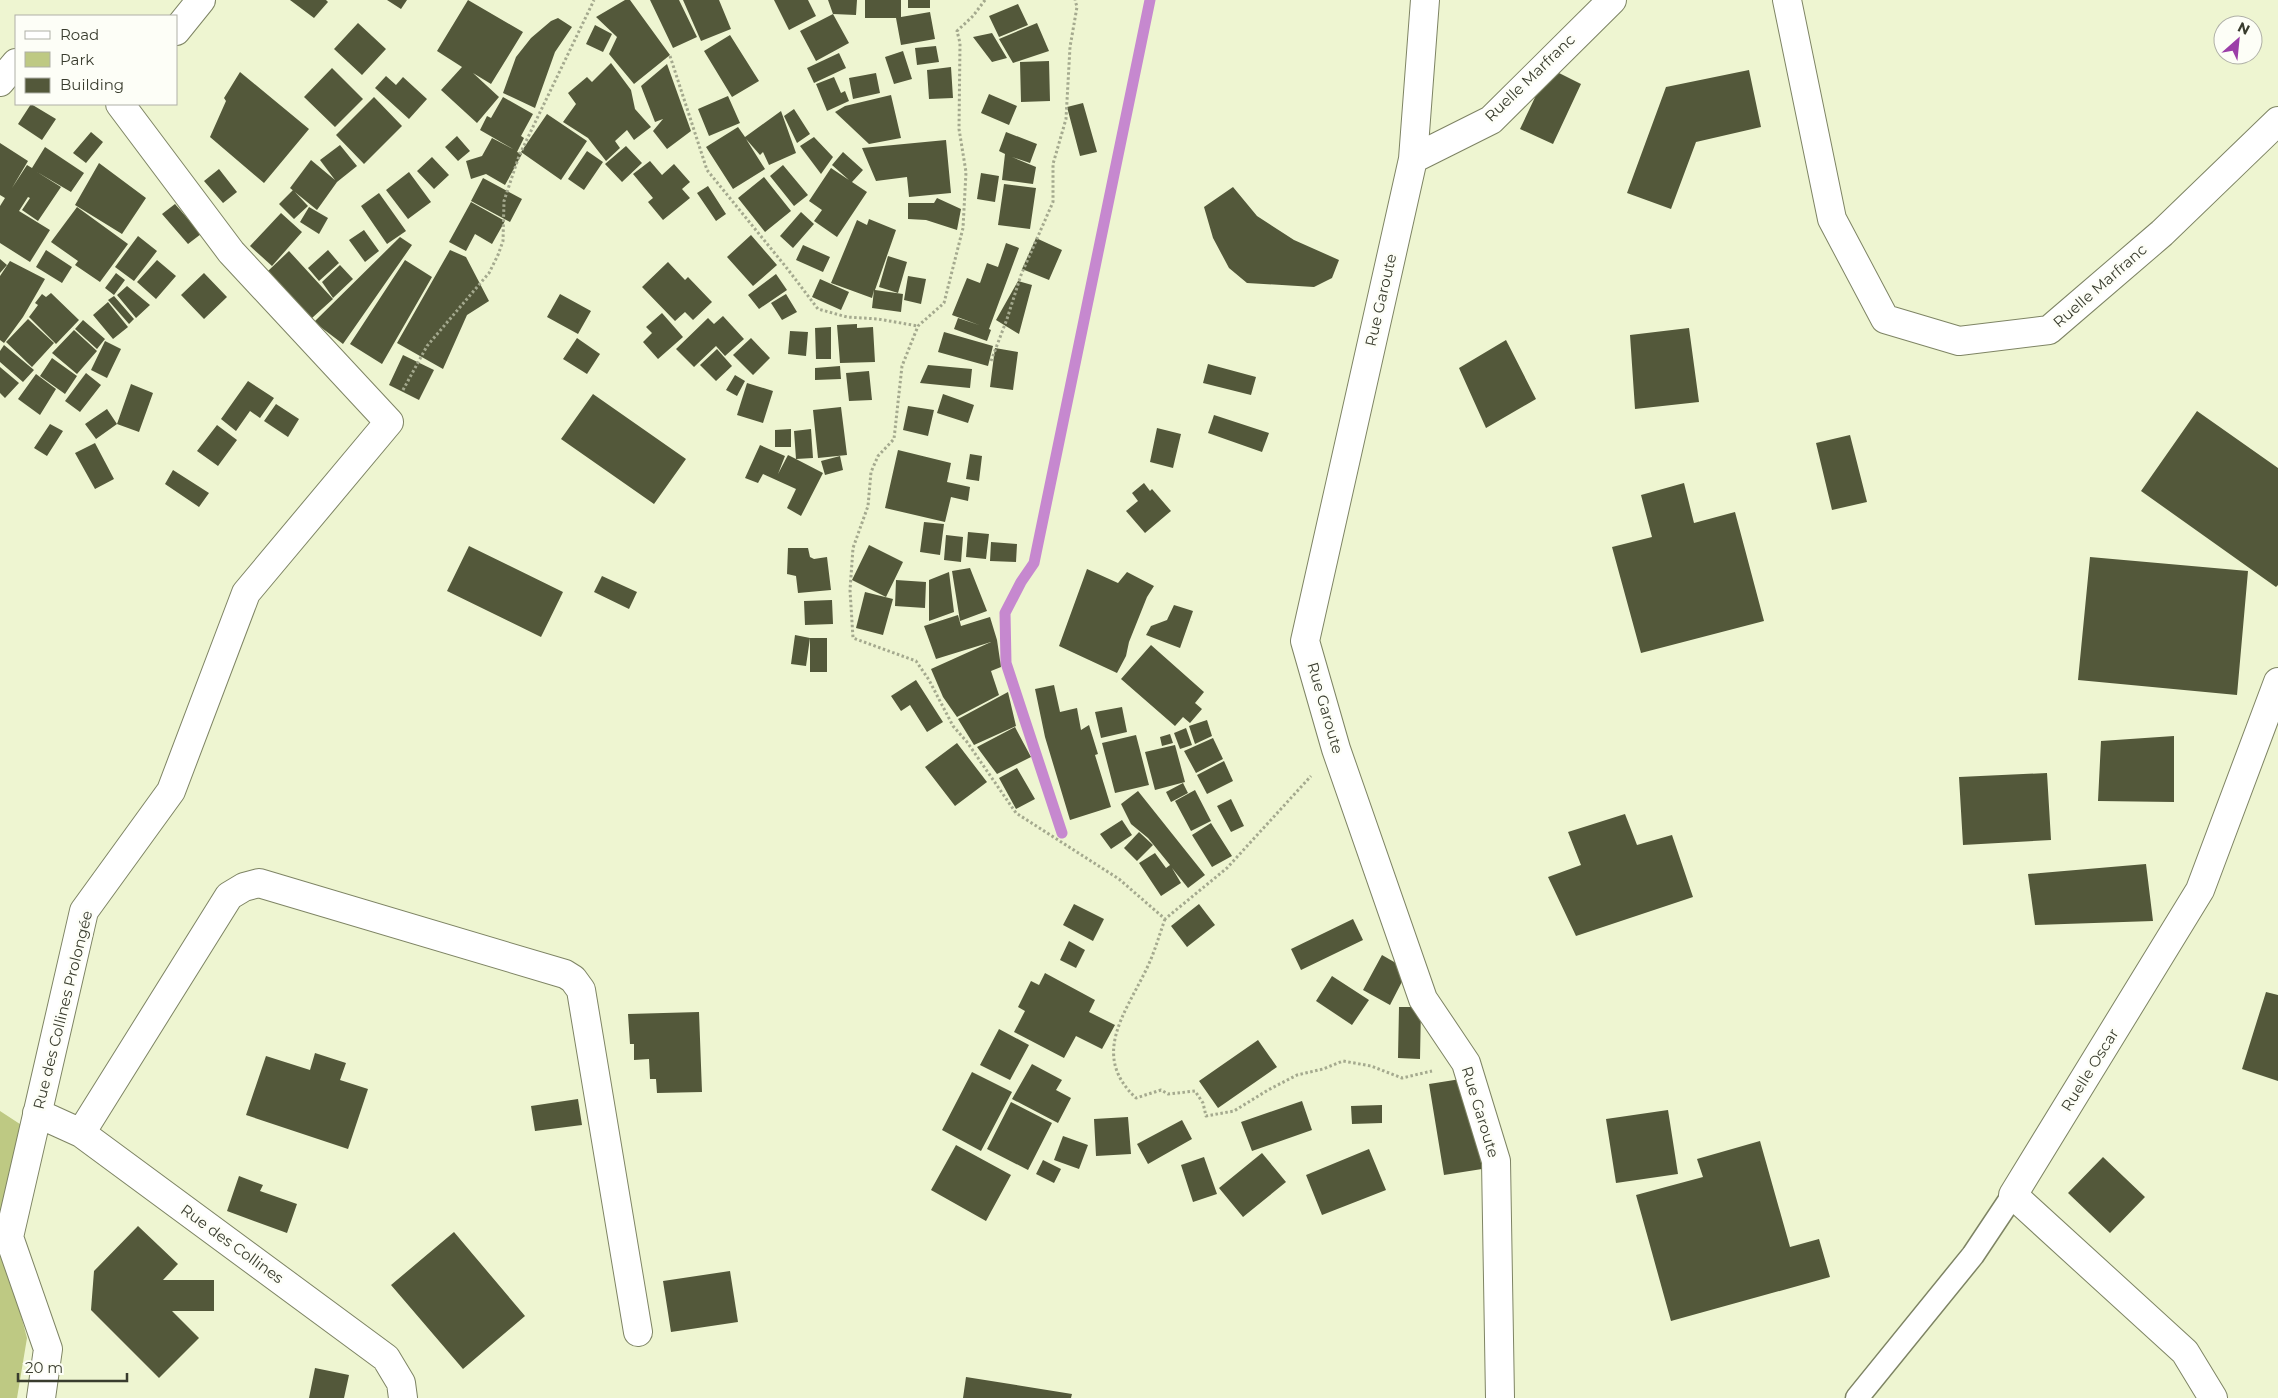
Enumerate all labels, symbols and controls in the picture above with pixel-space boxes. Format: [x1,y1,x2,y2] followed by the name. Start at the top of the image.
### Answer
[15,15,178,105] legend
[2213,15,2263,65] north arrow
[2235,18,2253,39] text: N
[60,25,99,44] text: Road
[1481,30,1579,126] street label: Ruelle Marfranc
[60,50,94,69] text: Park
[60,75,124,94] text: Building
[2049,240,2150,332] street label: Ruelle Marfranc
[1361,252,1400,348] street label: Rue Garoute
[1303,660,1348,756] street label: Rue Garoute
[29,908,96,1111] street label: Rue des Collines Prolongée
[2057,1025,2123,1115] street label: Ruelle Oscar
[1458,1064,1503,1160] street label: Rue Garoute
[177,1200,288,1287] street label: Rue des Collines
[18,1350,126,1382] scale bar
[25,1358,63,1377] text: 20 m

